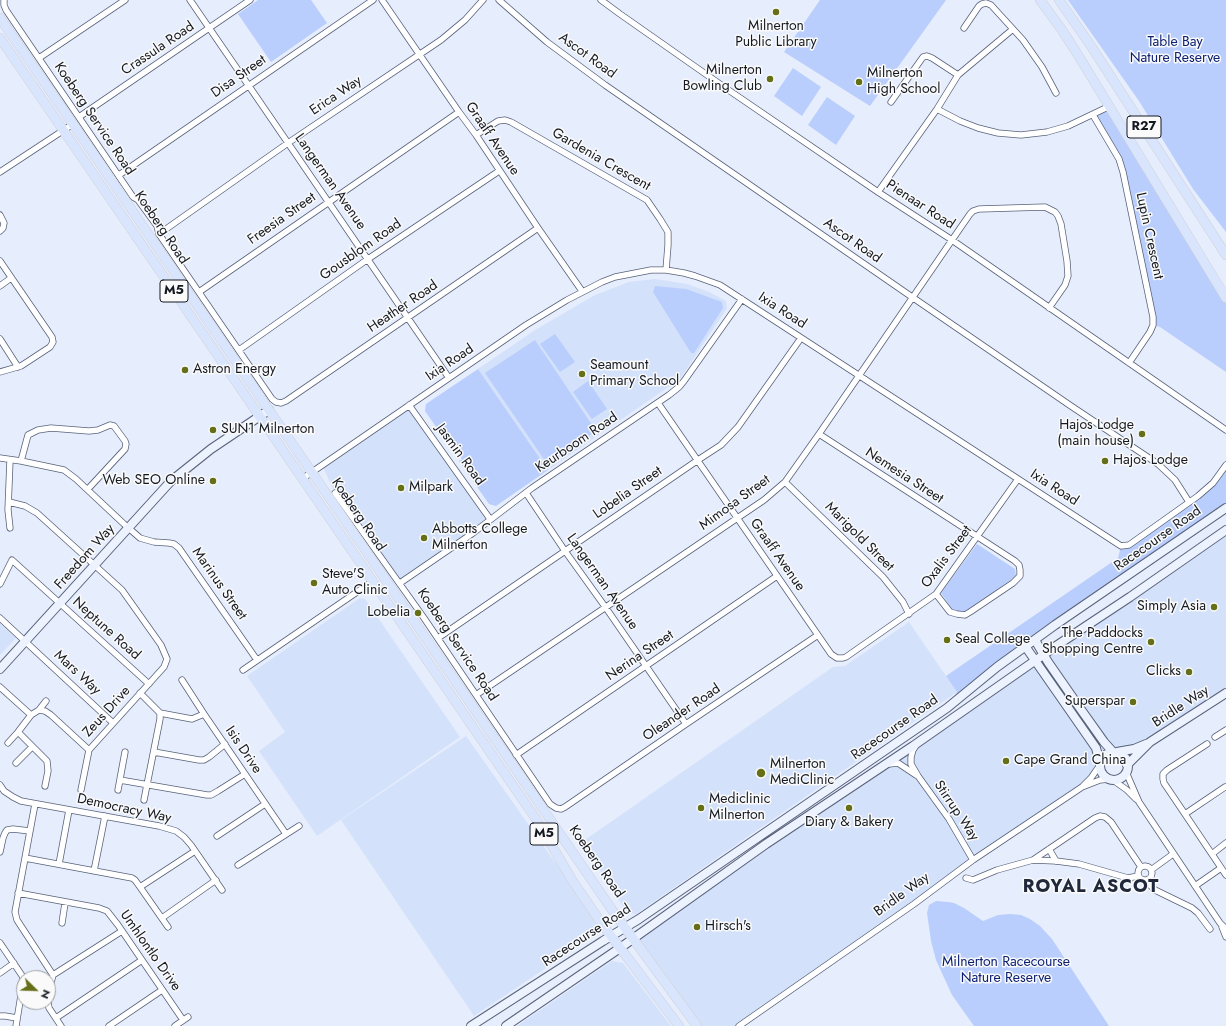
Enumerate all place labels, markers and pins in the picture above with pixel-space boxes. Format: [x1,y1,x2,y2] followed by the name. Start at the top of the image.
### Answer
[771,7,781,17] marker: Milnerton Public Library
[735,19,817,52] place label: Milnerton Public Library
[683,63,762,96] place label: Milnerton Bowling Club
[867,66,940,98] place label: Milnerton High School
[765,74,775,84] marker: Milnerton Bowling Club
[854,77,864,87] marker: Milnerton High School
[590,358,679,390] place label: Seamount Primary School
[193,362,276,378] place label: Astron Energy
[180,365,190,375] marker: Astron Energy
[577,369,587,379] marker: Seamount Primary School
[1057,418,1134,450] place label: Hajos Lodge (main house)
[221,422,315,438] place label: SUN1 Milnerton
[208,425,218,435] marker: SUN1 Milnerton
[1137,429,1147,439] marker: Hajos Lodge (main house)
[1113,453,1188,469] place label: Hajos Lodge
[1100,456,1110,466] marker: Hajos Lodge
[102,473,205,489] place label: Web SEO Online
[208,476,218,486] marker: Web SEO Online
[409,480,453,496] place label: Milpark
[396,483,406,493] marker: Milpark
[432,522,527,554] place label: Abbotts College Milnerton
[419,533,429,543] marker: Abbotts College Milnerton
[322,567,388,600] place label: Steve'S Auto Clinic
[309,578,319,588] marker: Steve'S Auto Clinic
[1137,599,1206,615] place label: Simply Asia
[1209,602,1219,612] marker: Simply Asia
[367,605,410,621] place label: Lobelia
[413,608,423,618] marker: Lobelia
[1042,626,1143,658] place label: The Paddocks Shopping Centre
[955,632,1030,648] place label: Seal College
[942,635,952,645] marker: Seal College
[1146,637,1156,647] marker: The Paddocks Shopping Centre
[1146,664,1181,680] place label: Clicks
[1184,667,1194,677] marker: Clicks
[1065,694,1125,710] place label: Superspar
[1128,697,1138,707] marker: Superspar
[1014,753,1126,769] place label: Cape Grand China
[1001,756,1011,766] marker: Cape Grand China
[770,757,834,790] place label: Milnerton MediClinic
[755,767,767,779] marker: Milnerton MediClinic
[709,792,770,824] place label: Mediclinic Milnerton
[696,803,706,813] marker: Mediclinic Milnerton
[844,803,854,813] marker: Diary & Bakery
[805,815,893,831] place label: Diary & Bakery
[705,919,751,935] place label: Hirsch's
[692,922,702,932] marker: Hirsch's

